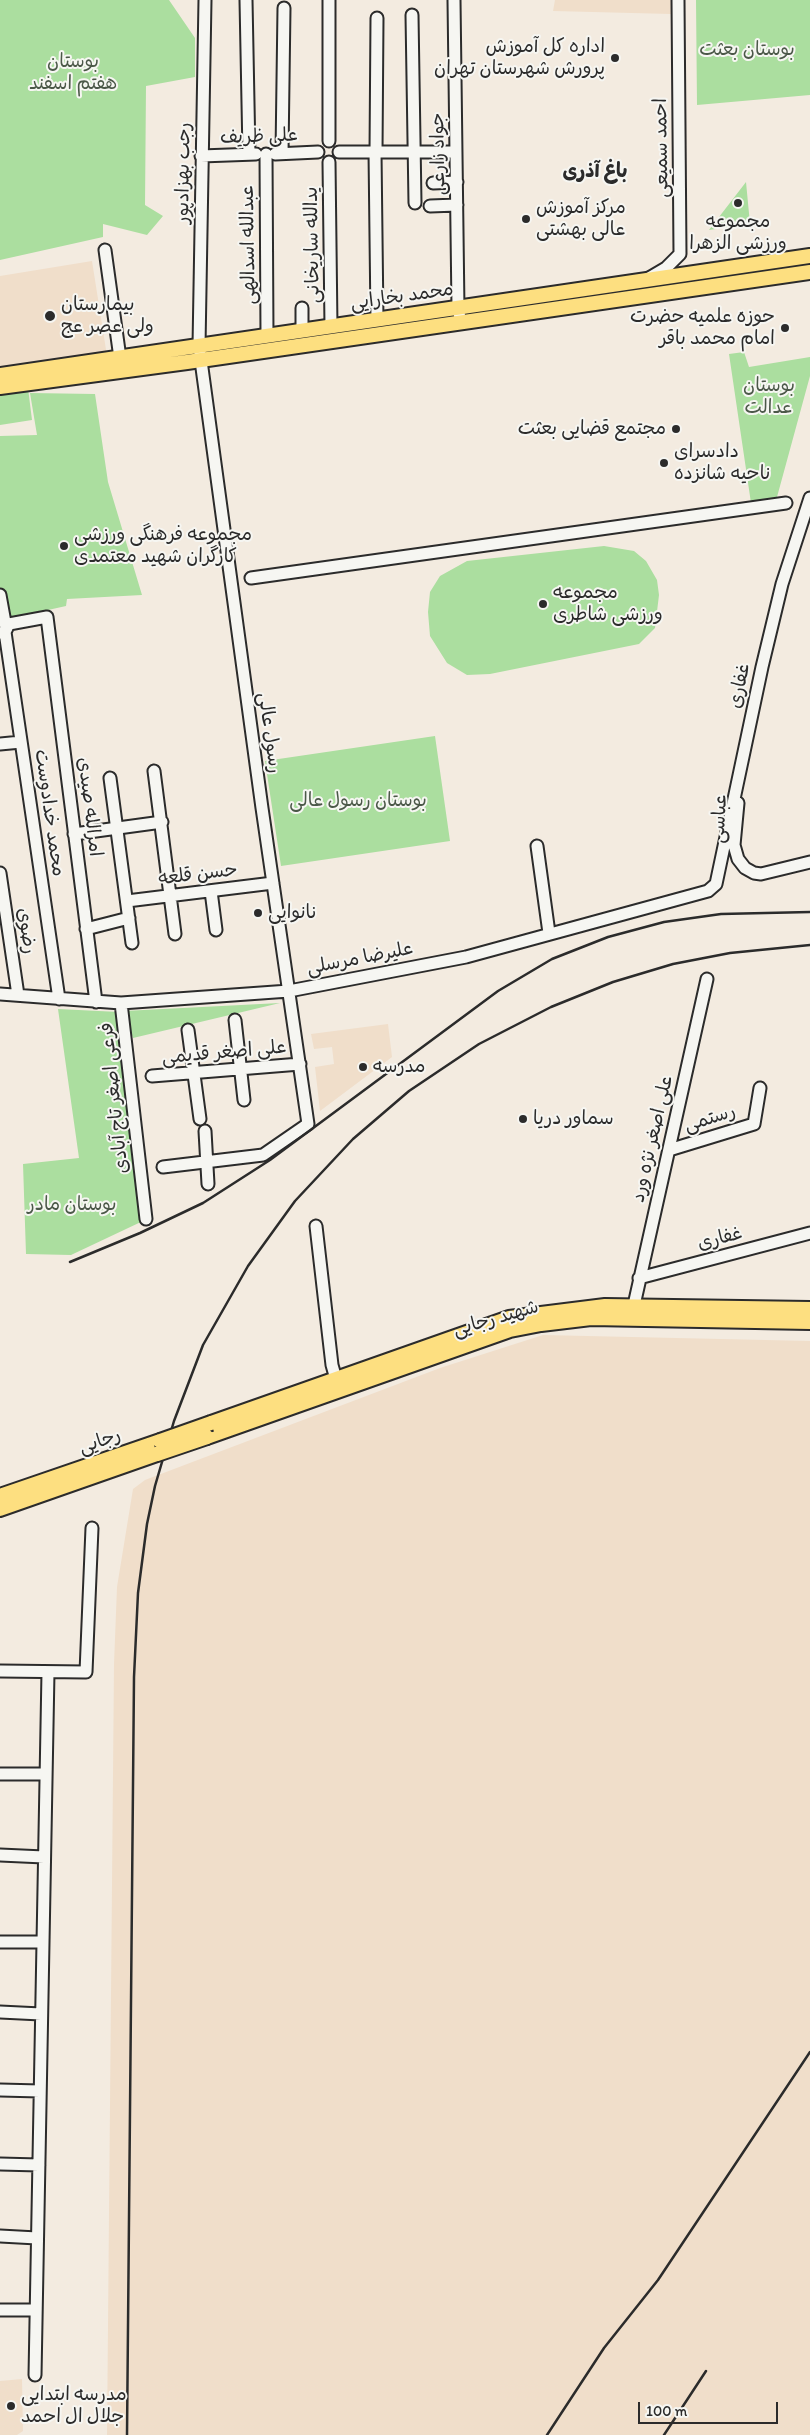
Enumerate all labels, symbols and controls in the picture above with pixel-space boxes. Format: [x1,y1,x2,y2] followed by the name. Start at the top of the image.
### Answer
[434,36,605,80] place label: اداره کل آموزش پرورش شهرستان تهران
[699,39,795,61] park label: بوستان بعثت
[29,51,117,95] park label: بوستان هفتم اسفند
[609,52,621,64] marker: اداره کل آموزش پرورش شهرستان تهران
[650,98,674,198] street label: احمد سمیعی
[427,112,451,196] street label: جواد زارعی
[172,122,196,224] street label: رجب بهزادپور
[220,124,298,150] street label: علی ظریف
[563,160,627,184] district label: باغ آذری
[237,185,261,305] street label: عبدالله اسدالهی
[301,186,325,304] street label: یدالله ساریخانی
[536,197,626,241] place label: مرکز آموزش عالی بهشتی
[732,197,744,209] marker: مجموعه ورزشی الزهرا
[689,211,787,255] place label: مجموعه ورزشی الزهرا
[520,213,532,225] marker: مرکز آموزش عالی بهشتی
[349,278,455,316] street label: محمد بخارایی
[61,294,154,338] place label: بیمارستان ولی عصر عج
[630,306,775,350] place label: حوزه علمیه حضرت امام محمد باقر
[43,309,57,323] marker: بیمارستان ولی عصر عج
[779,322,791,334] marker: حوزه علمیه حضرت امام محمد باقر
[743,375,795,419] park label: بوستان عدالت
[518,418,666,440] place label: مجتمع قضایی بعثت
[670,423,682,435] marker: مجتمع قضایی بعثت
[674,441,770,485] place label: دادسرای ناحیه شانزده
[658,457,670,469] marker: دادسرای ناحیه شانزده
[74,524,252,568] place label: مجموعه فرهنگی ورزشی کارگران شهید معتمدی
[58,540,70,552] marker: مجموعه فرهنگی ورزشی کارگران شهید معتمدی
[553,582,663,626] place label: مجموعه ورزشی شاطری
[537,598,549,610] marker: مجموعه ورزشی شاطری
[724,661,756,711] street label: غفاری
[252,691,286,775] street label: رسول عالی
[29,748,69,878] street label: محمد خدادوست
[72,756,106,858] street label: امرالله صیدی
[289,790,427,812] park label: بوستان رسول عالی
[707,794,733,844] street label: عباسی
[157,859,239,891] street label: حسن قلعه
[268,902,317,924] place label: نانوایی
[11,906,41,956] street label: رضوی
[252,907,264,919] marker: نانوایی
[305,938,415,980] street label: علیرضا مرسلی
[96,1021,134,1175] street label: فرعی اصغر تاج آبادی
[161,1036,287,1070] street label: علی اصغر قدیمی
[373,1056,426,1078] place label: مدرسه
[357,1061,369,1073] marker: مدرسه
[627,1073,679,1205] street label: علی اصغر نژه ورد
[681,1100,739,1138] street label: رستمی
[533,1108,614,1130] place label: سماور دریا
[517,1113,529,1125] marker: سماور دریا
[28,1194,116,1216] park label: بوستان مادر
[695,1222,745,1256] street label: غفاری
[450,1296,542,1342] street label: شهید رجایی
[76,1424,124,1460] street label: رجایی
[21,2384,127,2428] place label: مدرسه ابتدایی جلال ال احمد
[640,2392,780,2424] scale bar
[5,2400,17,2412] marker: مدرسه ابتدایی جلال ال احمد
[646,2402,687,2420] text: 100 m

